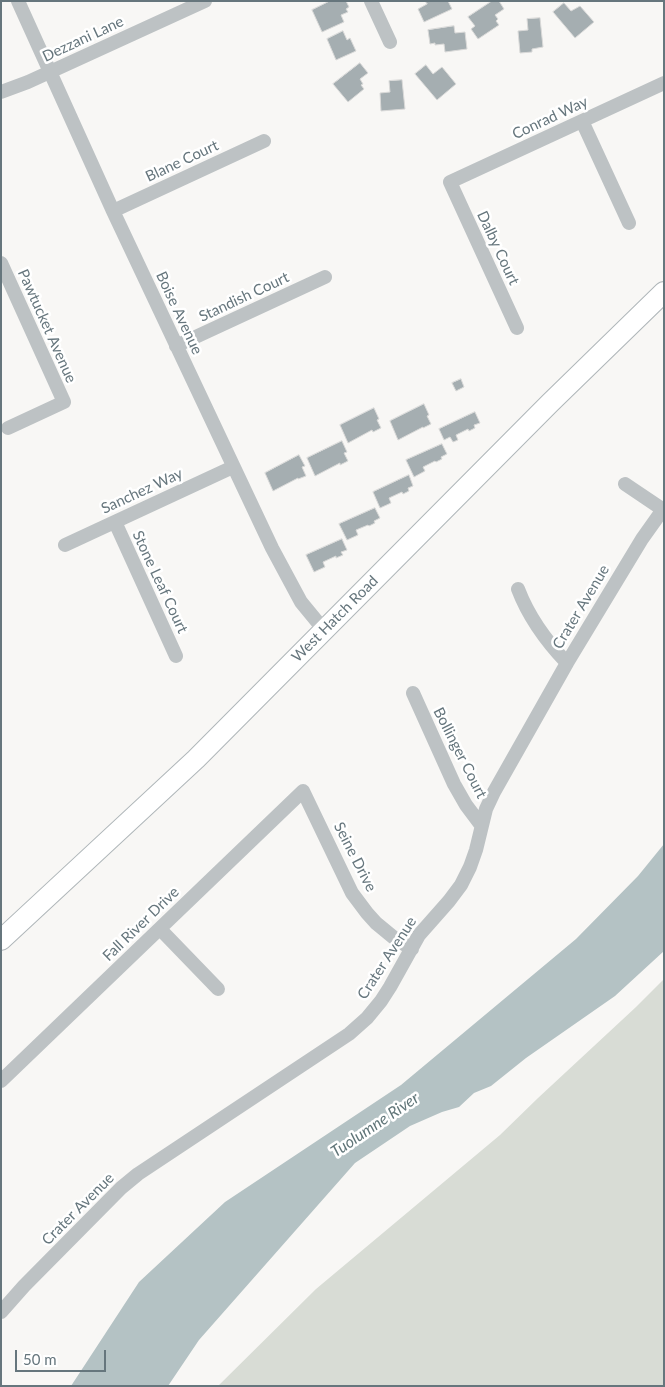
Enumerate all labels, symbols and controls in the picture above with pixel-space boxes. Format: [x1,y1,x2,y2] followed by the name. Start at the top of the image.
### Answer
[40,12,126,66] street label: Dezzani Lane
[509,93,591,143] street label: Conrad Way
[143,136,221,186] street label: Blane Court
[473,208,523,288] street label: Dalby Court
[14,266,80,386] street label: Pawtucket Avenue
[196,268,292,326] street label: Standish Court
[152,269,206,357] street label: Boise Avenue
[98,464,186,518] street label: Sanchez Way
[128,528,192,636] street label: Stone Leaf Court
[549,562,613,652] street label: Crater Avenue
[288,572,382,666] street label: West Hatch Road
[429,705,491,801] street label: Bollinger Court
[330,819,380,895] street label: Seine Drive
[99,883,183,965] street label: Fall River Drive
[354,913,420,1003] street label: Crater Avenue
[327,1088,423,1162] water label: Tuolumne River
[38,1169,118,1249] street label: Crater Avenue
[18,1340,109,1372] scale bar
[23,1350,57,1368] text: 50 m

